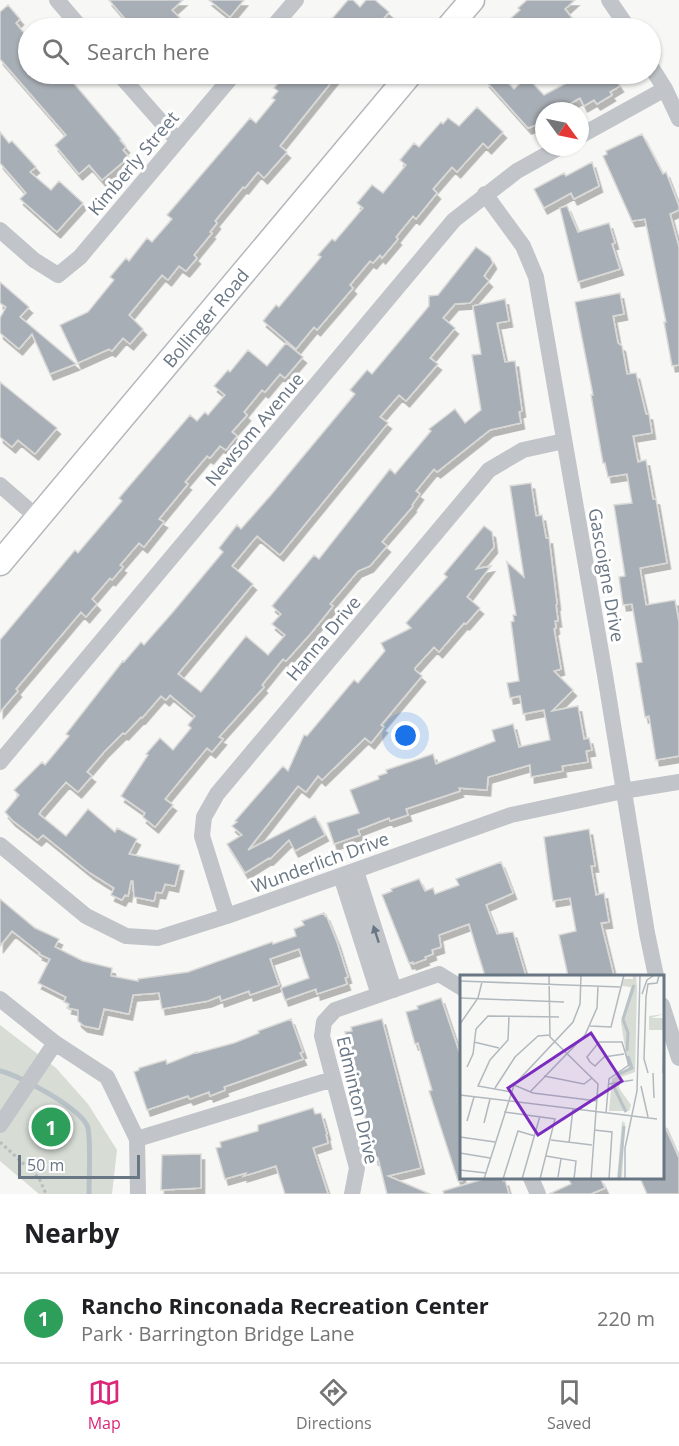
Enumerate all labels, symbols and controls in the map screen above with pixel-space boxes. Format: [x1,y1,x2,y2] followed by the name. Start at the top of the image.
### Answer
[18,18,661,84] search box
[39,35,72,68] icon: search
[87,36,210,66] text: Search here
[535,102,589,156] north arrow
[82,106,184,220] street label: Kimberly Street
[157,263,254,372] street label: Bollinger Road
[199,367,309,491] street label: Newsom Avenue
[583,506,631,644] street label: Gascoigne Drive
[280,590,366,686] street label: Hanna Drive
[391,721,420,750] your location
[248,826,392,898] street label: Wunderlich Drive
[371,925,380,943] one-way arrow
[460,975,664,1179] inset map
[332,1034,384,1166] street label: Edminton Drive
[32,1104,70,1150] pin: 1
[18,1152,140,1180] scale bar
[27,1154,64,1176] text: 50 m
[24,1215,119,1251] text: Nearby
[81,1290,489,1320] text: Rancho Rinconada Recreation Center
[38,1305,49,1332] text: 1
[597,1305,655,1332] text: 220 m
[81,1320,354,1347] text: Park · Barrington Bridge Lane
[88,1376,121,1434] tab: Map
[296,1376,372,1434] tab: Directions
[547,1376,591,1434] tab: Saved

